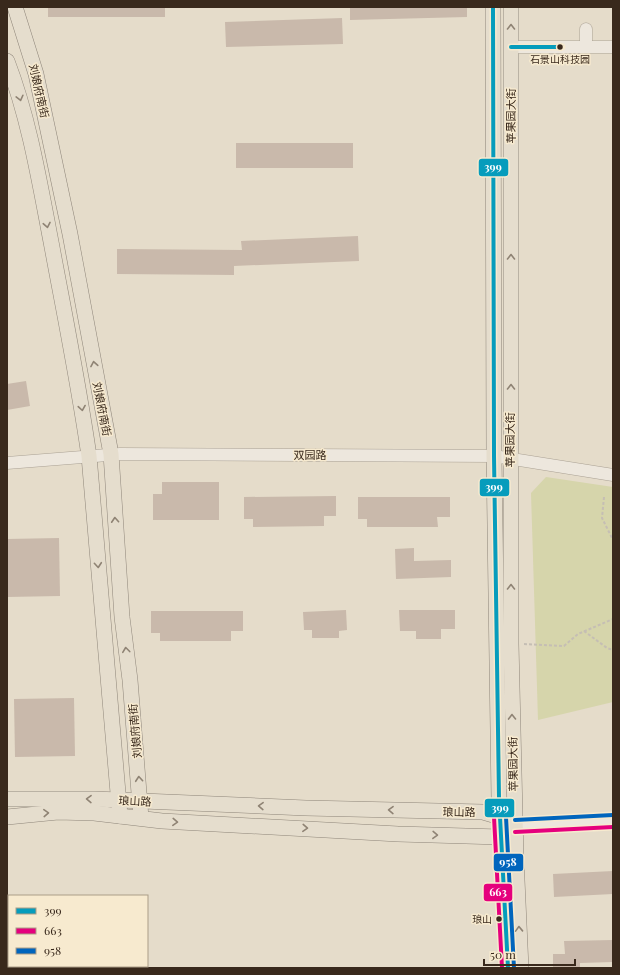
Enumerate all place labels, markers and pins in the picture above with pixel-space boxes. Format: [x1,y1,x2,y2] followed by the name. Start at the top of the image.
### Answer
[555,42,565,52] marker: 石景山科技园
[530,52,590,66] place label: 石景山科技园
[472,912,492,926] place label: 琅山
[494,914,504,924] marker: 琅山

